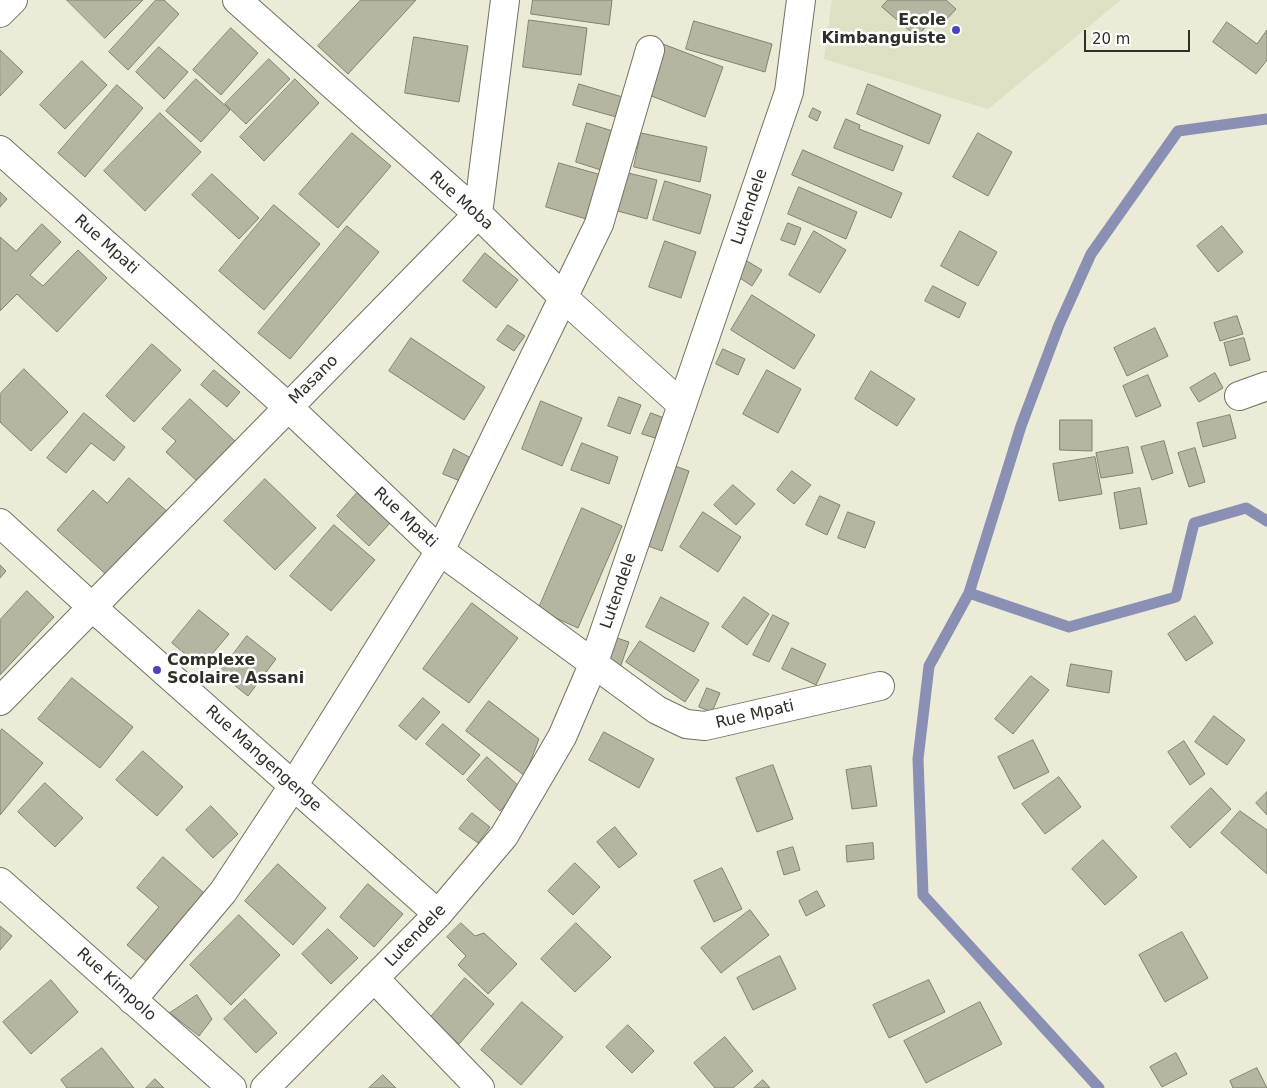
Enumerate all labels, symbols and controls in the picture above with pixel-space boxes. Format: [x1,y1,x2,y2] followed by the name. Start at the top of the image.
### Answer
[821,11,946,49] place label: Ecole Kimbanguiste
[1087,20,1193,52] scale bar
[950,24,962,36] marker: Ecole Kimbanguiste
[1092,30,1130,48] text: 20 m
[728,166,772,248] street label: Lutendele
[425,167,497,235] street label: Rue Moba
[70,211,142,279] street label: Rue Mpati
[285,351,343,409] street label: Masano
[369,484,441,552] street label: Rue Mpati
[597,550,641,632] street label: Lutendele
[167,651,304,689] place label: Complexe Scolaire Assani
[151,664,163,676] marker: Complexe Scolaire Assani
[714,697,796,733] street label: Rue Mpati
[201,702,325,816] street label: Rue Mangengenge
[382,901,450,971] street label: Lutendele
[72,944,160,1026] street label: Rue Kimpolo

